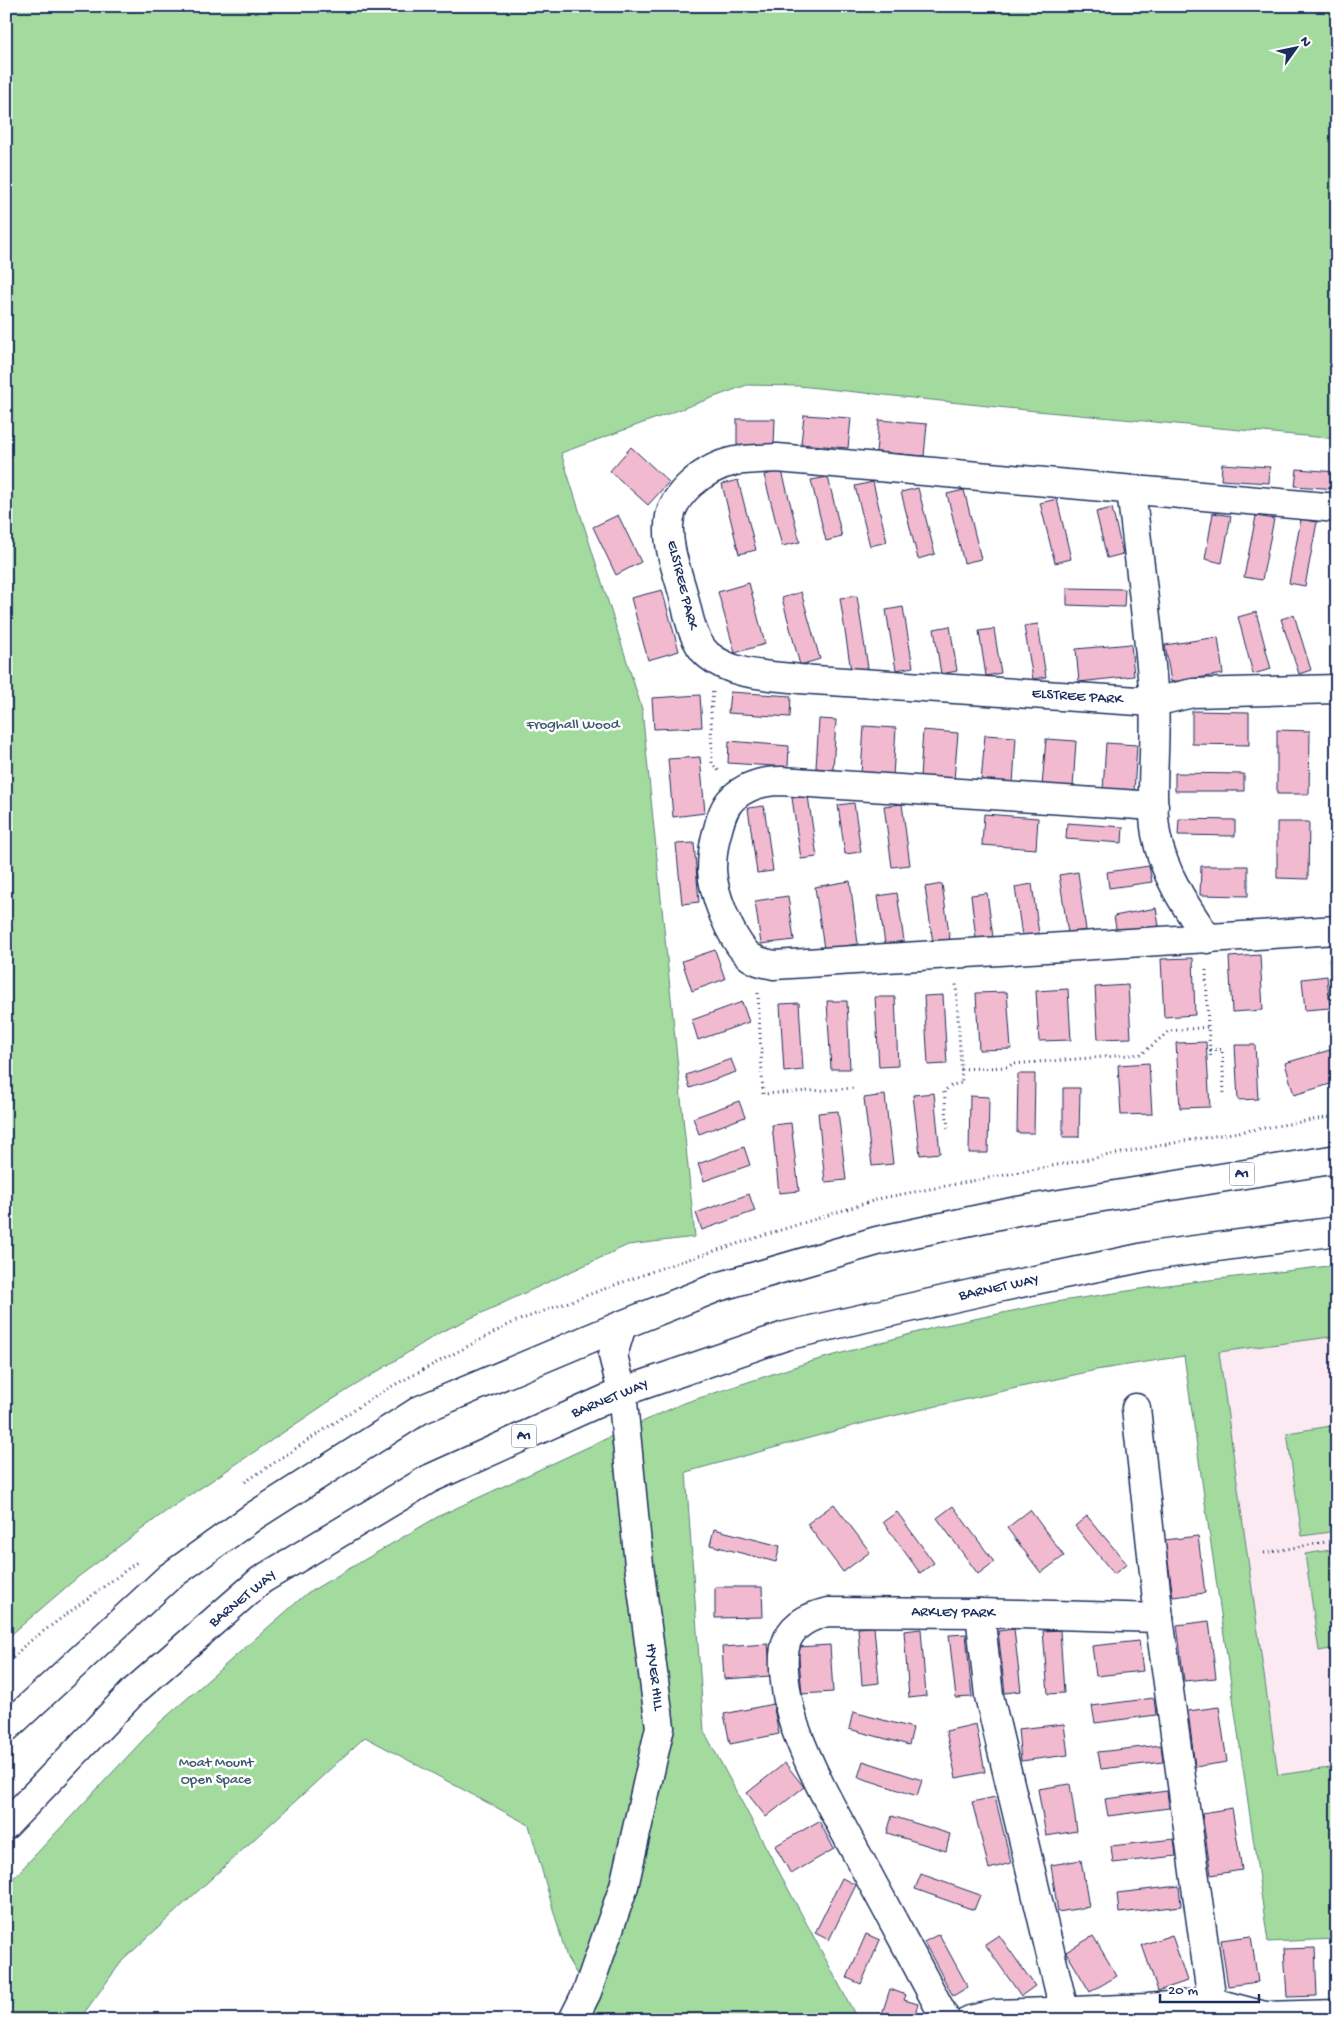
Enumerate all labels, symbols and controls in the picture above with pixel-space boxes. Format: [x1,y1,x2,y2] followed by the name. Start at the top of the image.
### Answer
[1270,22,1320,72] north arrow
[1295,34,1314,51] text: N
[662,539,702,633] street label: ELSTREE PARK
[1031,685,1125,709] street label: ELSTREE PARK
[526,716,621,734] park label: Froghall Wood
[1230,1162,1254,1186] road number: A1
[956,1271,1041,1305] street label: BARNET WAY
[568,1375,651,1423] street label: BARNET WAY
[512,1424,536,1448] road number: A1
[205,1566,280,1632] street label: BARNET WAY
[911,1603,997,1623] street label: ARKLEY PARK
[641,1642,667,1712] street label: HYVER HILL
[179,1754,255,1789] park label: Moat Mount Open Space
[1160,1971,1259,2003] scale bar
[1168,1982,1198,2000] text: 20 m

